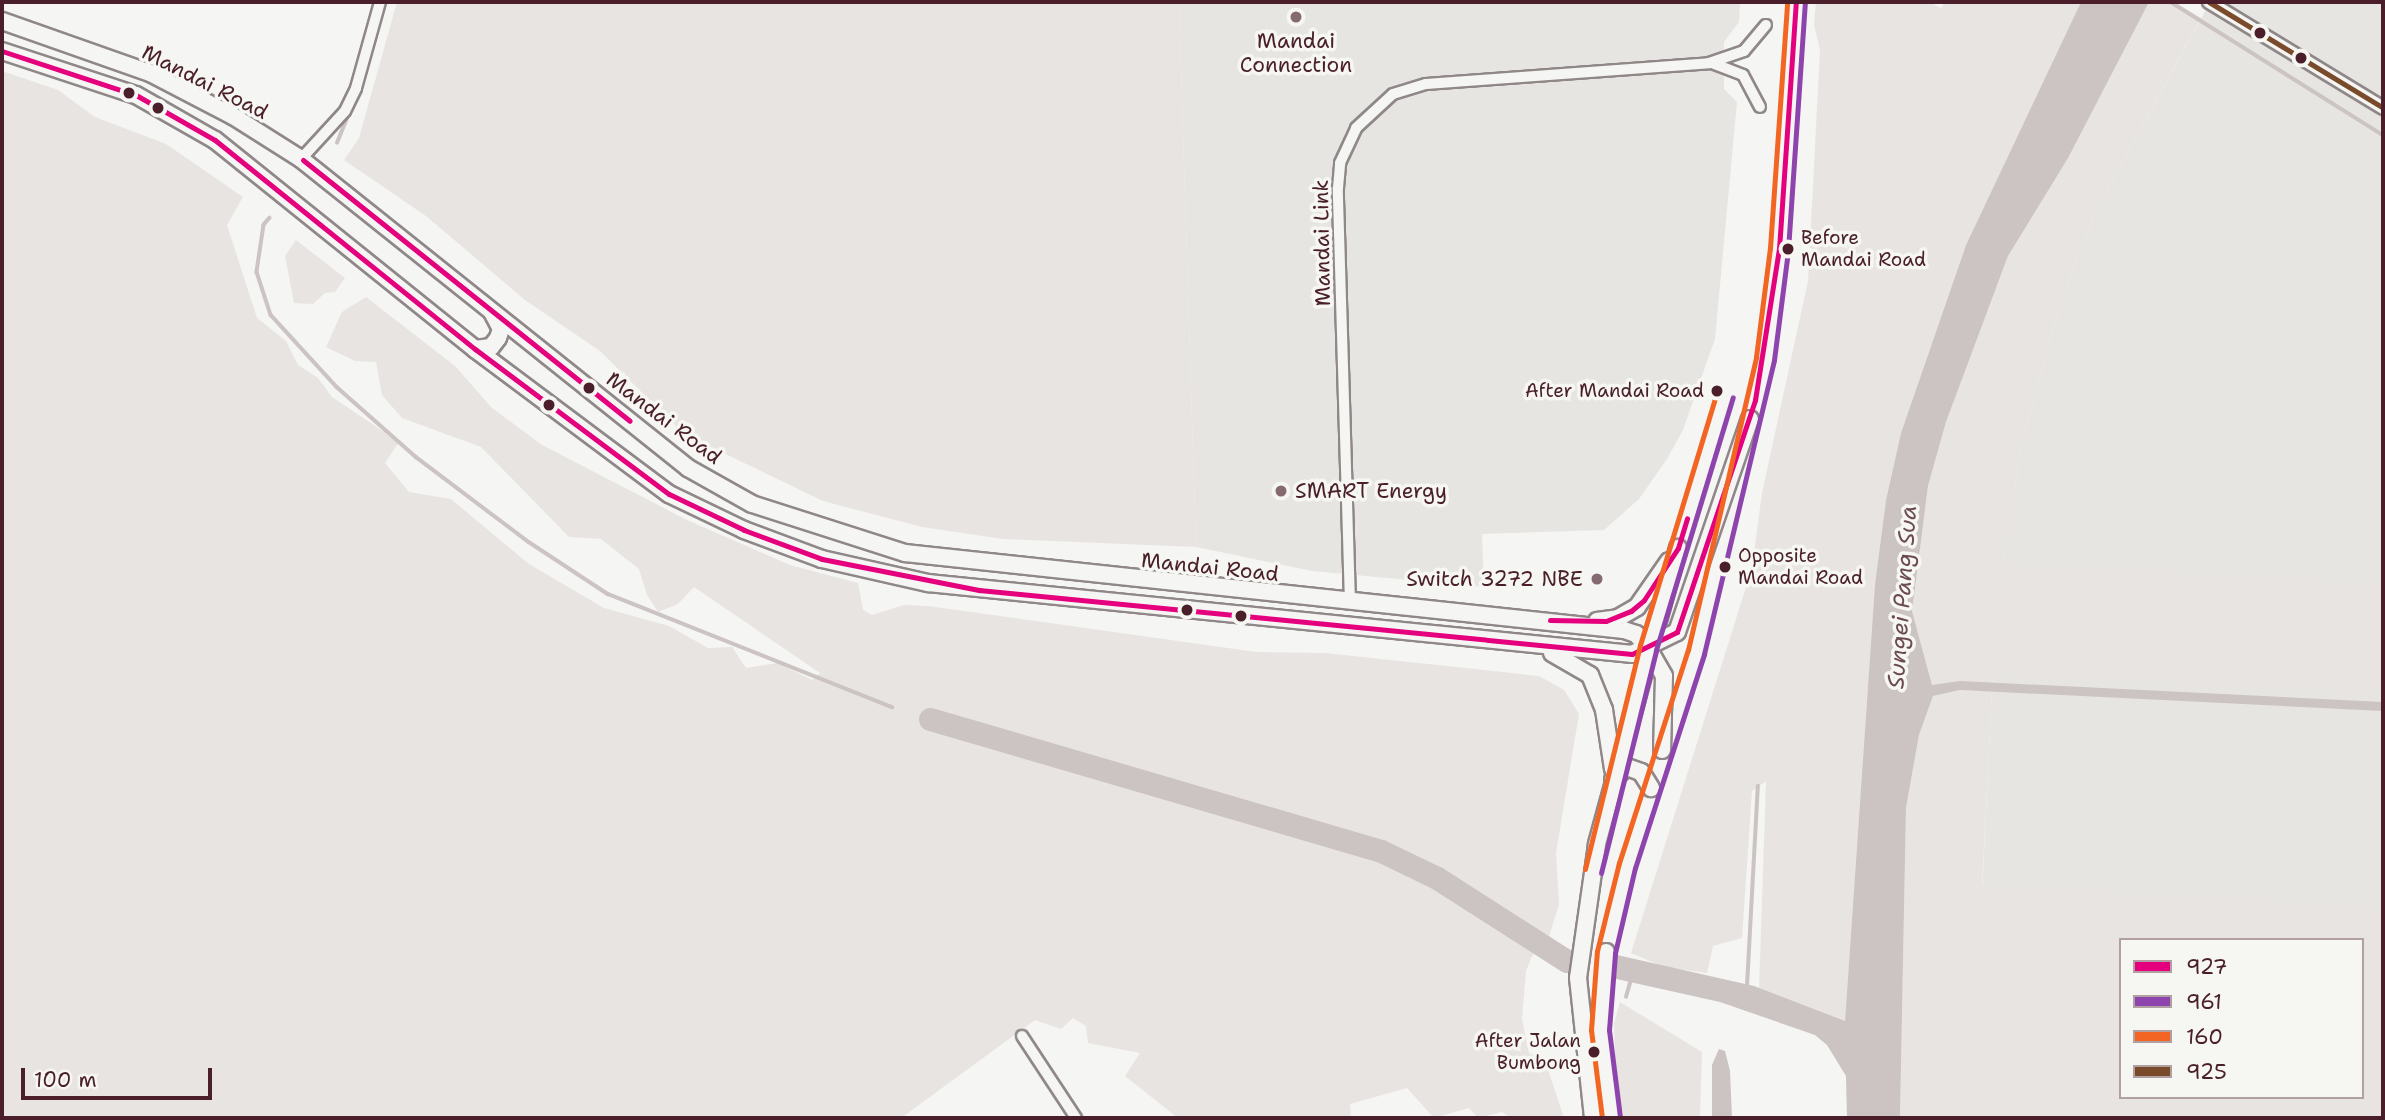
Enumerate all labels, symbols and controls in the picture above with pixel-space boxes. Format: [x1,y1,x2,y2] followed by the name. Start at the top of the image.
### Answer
[1288,9,1304,25] marker: Mandai Connection
[2253,26,2267,40] unlabelled marker
[1240,28,1352,78] place label: Mandai Connection
[138,39,272,125] street label: Mandai Road
[2294,51,2308,65] unlabelled marker
[122,86,136,100] unlabelled marker
[151,101,165,115] unlabelled marker
[1308,179,1336,307] street label: Mandai Link
[1801,227,1926,271] place label: Before Mandai Road
[1781,242,1795,256] marker: Before Mandai Road
[601,366,727,470] street label: Mandai Road
[1525,380,1704,402] place label: After Mandai Road
[582,381,596,395] unlabelled marker
[1710,384,1724,398] marker: After Mandai Road
[542,398,556,412] unlabelled marker
[1295,478,1447,504] place label: SMART Energy
[1273,483,1289,499] marker: SMART Energy
[1882,504,1922,690] water label: Sungei Pang Sua
[1738,545,1863,589] place label: Opposite Mandai Road
[1140,547,1280,587] street label: Mandai Road
[1718,560,1732,574] marker: Opposite Mandai Road
[1406,566,1583,592] place label: Switch 3272 NBE
[1589,571,1605,587] marker: Switch 3272 NBE
[1180,603,1194,617] unlabelled marker
[1234,609,1248,623] unlabelled marker
[2119,938,2364,1099] legend
[2186,953,2228,981] text: 927
[2186,988,2222,1016] text: 961
[2186,1023,2223,1051] text: 160
[1475,1030,1581,1074] place label: After Jalan Bumbong
[1587,1045,1601,1059] marker: After Jalan Bumbong
[24,1054,215,1098] scale bar
[2186,1058,2227,1086] text: 925
[34,1066,97,1094] text: 100 m

